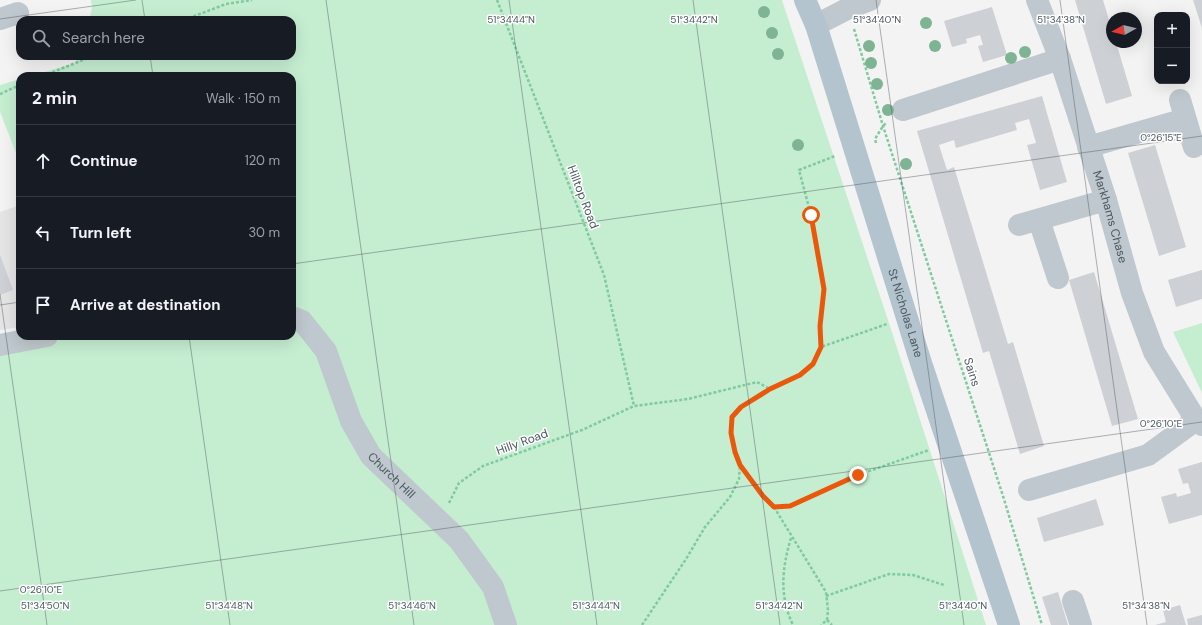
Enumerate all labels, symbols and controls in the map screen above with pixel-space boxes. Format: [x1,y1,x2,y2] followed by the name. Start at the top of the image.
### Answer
[1106,12,1142,48] north arrow
[1154,12,1190,84] map controls
[1154,12,1190,48] button: +
[487,13,535,26] text: 51°34'44"N
[670,13,718,26] text: 51°34'42"N
[853,13,901,26] text: 51°34'40"N
[1037,13,1085,26] text: 51°34'38"N
[16,16,296,60] search box
[30,27,52,49] icon: search
[62,28,145,48] text: Search here
[1154,48,1190,84] button: −
[32,87,77,109] text: 2 min
[206,90,280,107] text: Walk · 150 m
[1140,131,1182,144] text: 0°26'15"E
[32,150,54,172] icon: ahead
[70,151,138,171] text: Continue
[245,152,280,169] text: 120 m
[564,163,602,231] street label: Hilltop Road
[1089,169,1131,265] street label: Markhams Chase
[802,206,820,224] route start
[32,222,54,244] icon: left
[70,223,131,243] text: Turn left
[248,224,280,241] text: 30 m
[884,267,927,360] street label: St Nicholas Lane
[32,294,54,316] icon: arrive
[70,295,221,315] text: Arrive at destination
[960,356,984,388] street label: Sains
[1140,417,1183,430] text: 0°26'10"E
[494,425,550,459] street label: Hilly Road
[364,449,419,502] street label: Church Hill
[849,466,867,484] route end
[20,583,63,596] text: 0°26'10"E
[21,599,69,612] text: 51°34'50"N
[205,599,253,612] text: 51°34'48"N
[388,599,436,612] text: 51°34'46"N
[572,599,620,612] text: 51°34'44"N
[755,599,803,612] text: 51°34'42"N
[939,599,987,612] text: 51°34'40"N
[1122,599,1170,612] text: 51°34'38"N

